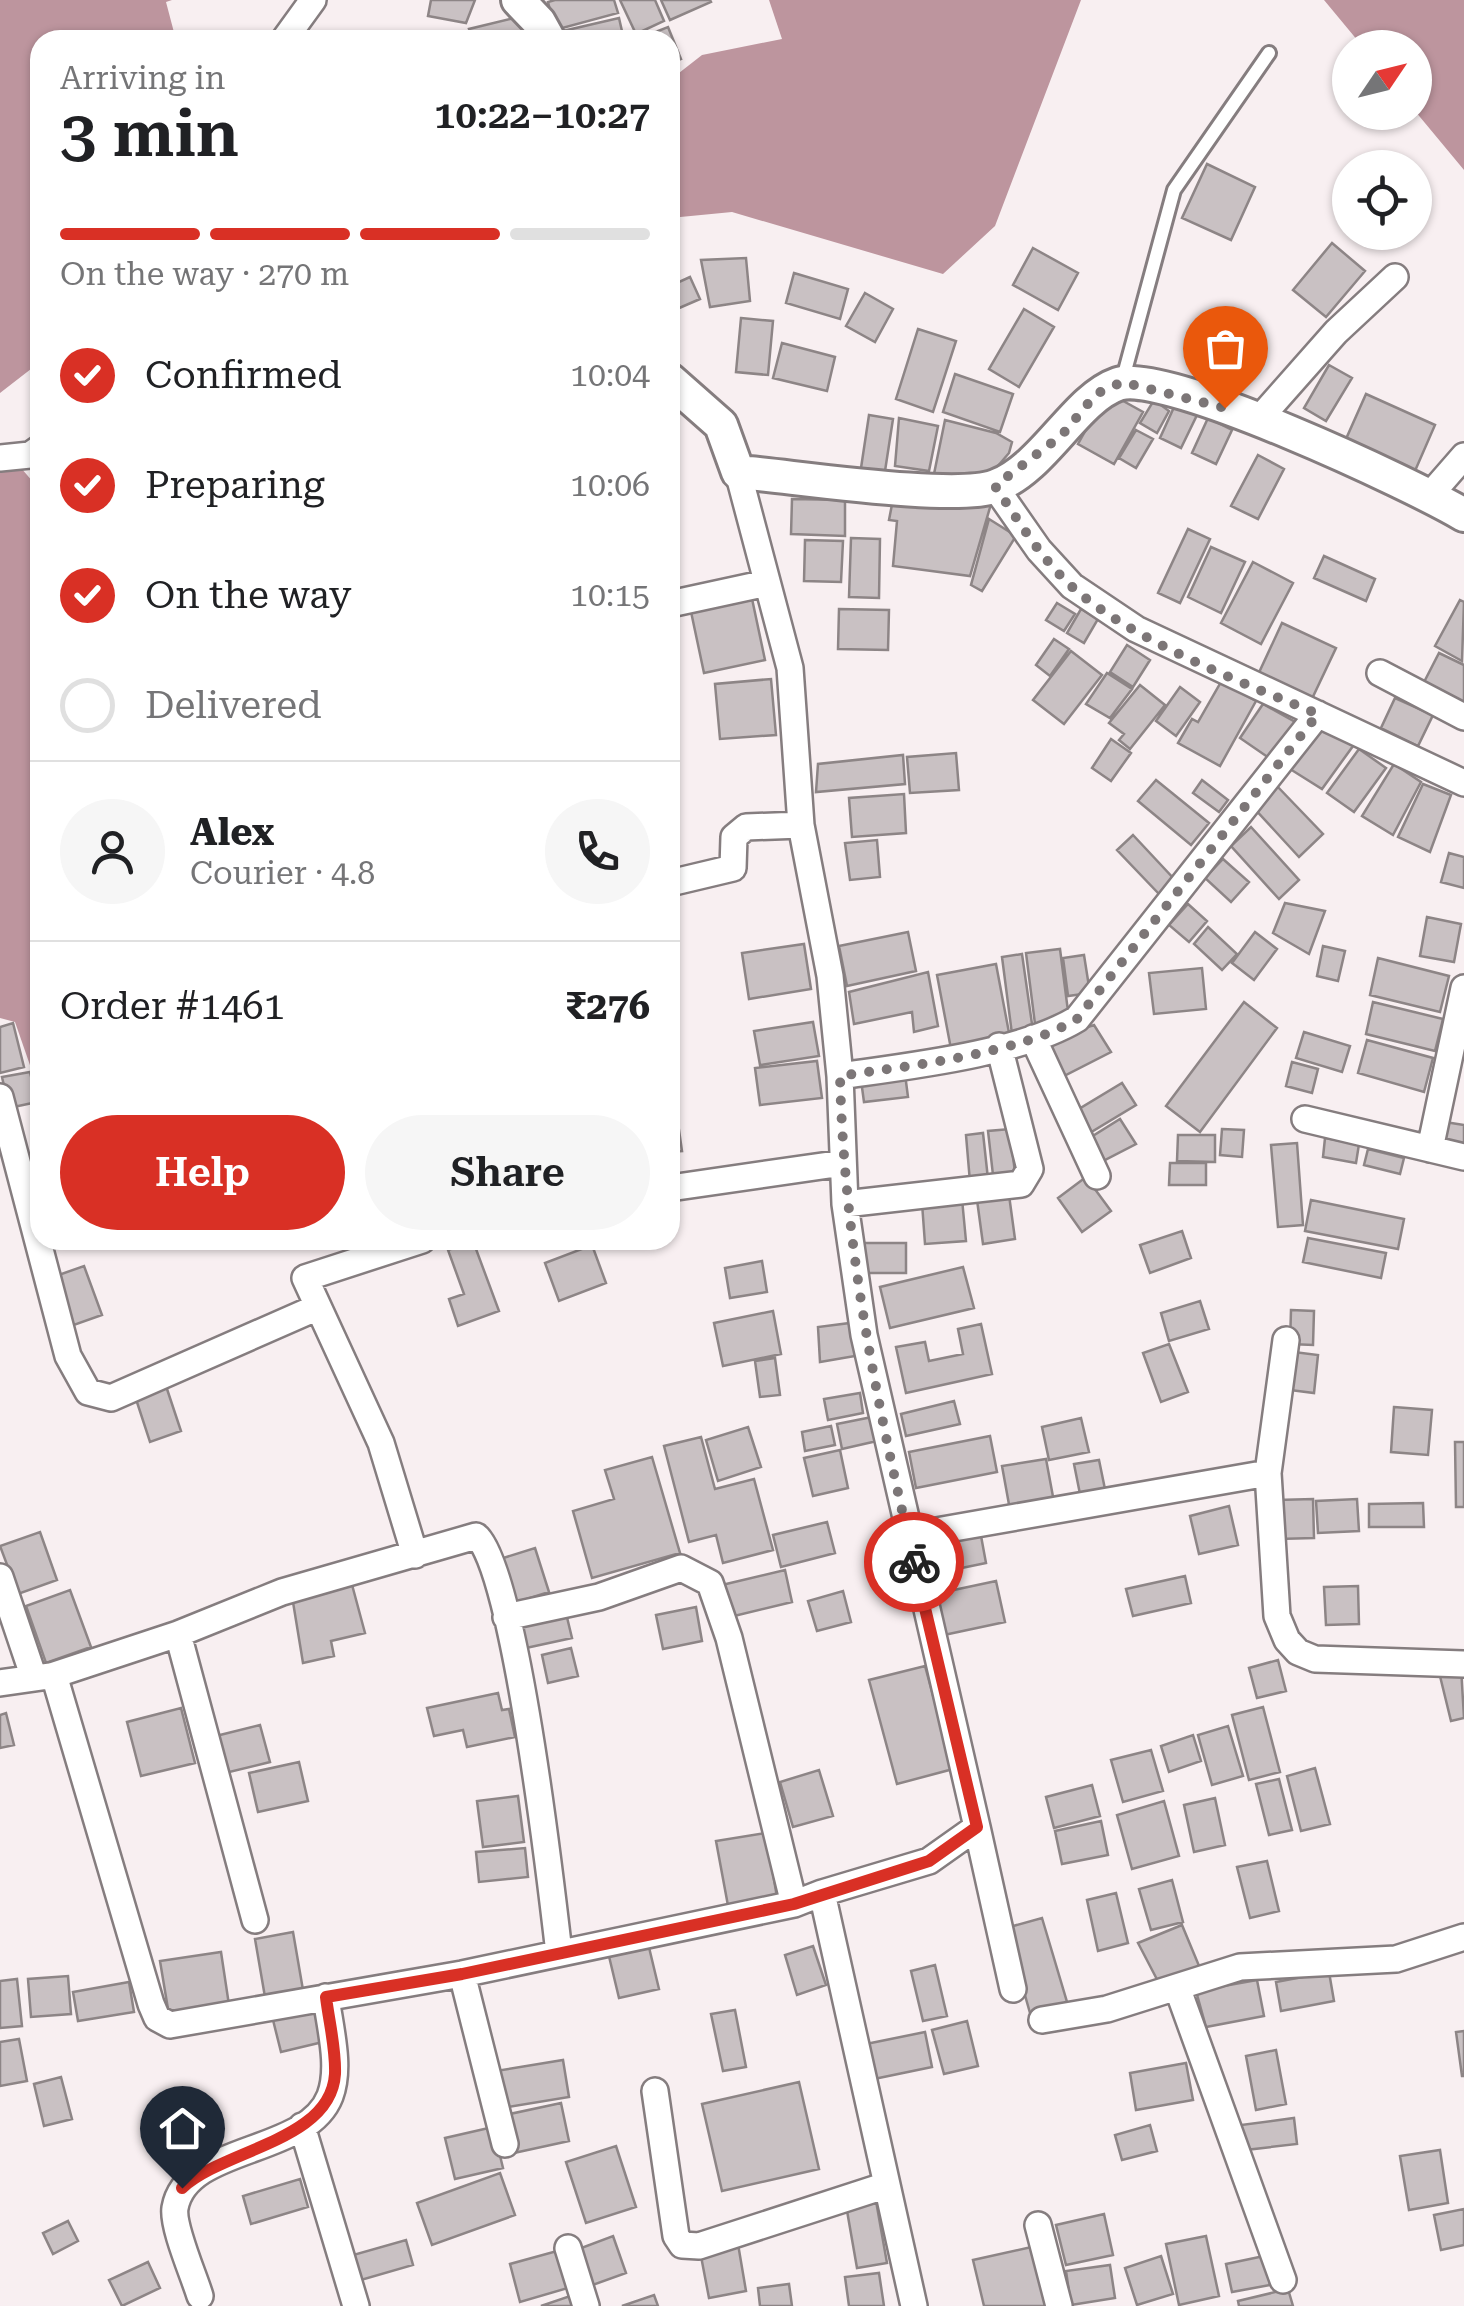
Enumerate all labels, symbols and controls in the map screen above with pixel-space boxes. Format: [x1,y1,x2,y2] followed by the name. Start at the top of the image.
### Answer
[1332,30,1432,130] north arrow
[1332,30,1432,250] map controls
[60,59,225,97] text: Arriving in
[434,93,650,137] text: 10:22–10:27
[60,96,239,172] text: 3 min
[1332,150,1432,250] button: locate
[60,255,349,293] text: On the way · 270 m
[1183,306,1268,409] pin
[1198,321,1253,376] icon: bag
[60,348,115,403] icon: check
[145,353,342,397] text: Confirmed
[570,356,650,394] text: 10:04
[60,458,115,513] icon: check
[145,463,325,507] text: Preparing
[570,466,650,504] text: 10:06
[60,568,115,623] icon: check
[145,573,351,617] text: On the way
[570,576,650,614] text: 10:15
[145,683,322,727] text: Delivered
[60,799,165,904] button: person
[545,799,650,904] button: phone
[190,810,274,854] text: Alex
[190,854,375,892] text: Courier · 4.8
[60,984,285,1028] text: Order #1461
[565,984,650,1028] text: ₹276
[60,1115,345,1230] button: Help
[365,1115,650,1230] button: Share
[864,1512,964,1612] courier
[887,1535,942,1590] icon: bike
[140,2086,225,2189] pin
[155,2101,210,2156] icon: home

